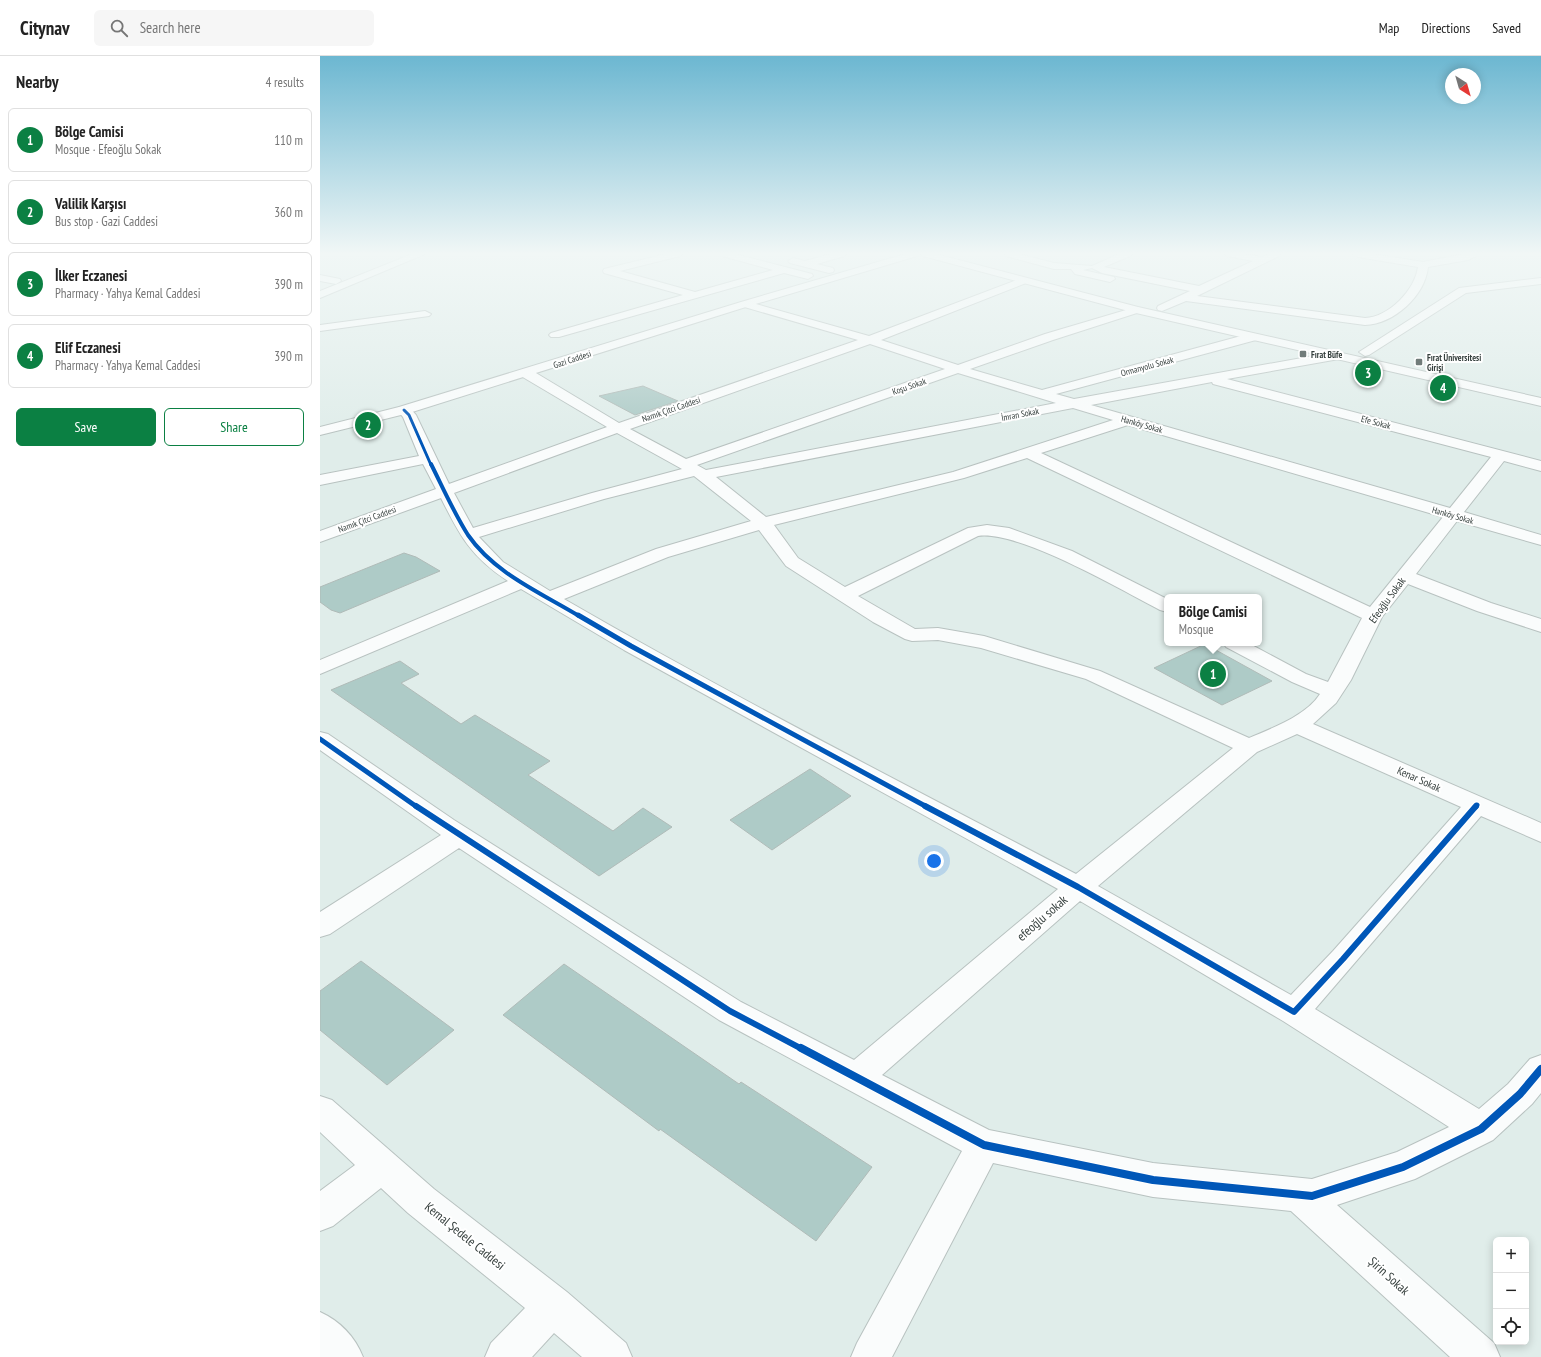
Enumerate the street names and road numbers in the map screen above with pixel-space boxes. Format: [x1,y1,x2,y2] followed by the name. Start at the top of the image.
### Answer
[552,348,592,370] street label: Gazi Caddesi
[1119,354,1175,378] street label: Ormanyolu Sokak
[891,375,928,397] street label: Koşu Sokak
[640,394,702,424] street label: Namık Çitci Caddesi
[1000,405,1040,423] street label: İmran Sokak
[1120,413,1165,435] street label: Hanköy Sokak
[1360,413,1392,431] street label: Efe Sokak
[336,503,398,535] street label: Namık Çitci Caddesi
[1431,504,1476,526] street label: Hanköy Sokak
[1366,574,1409,626] street label: Efeoğlu Sokak
[1395,763,1444,795] street label: Kenar Sokak
[1013,891,1071,945] street label: efeoğlu sokak
[421,1198,509,1274] street label: Kemal Şedele Caddesi
[1365,1253,1413,1299] street label: Şirin Sokak

